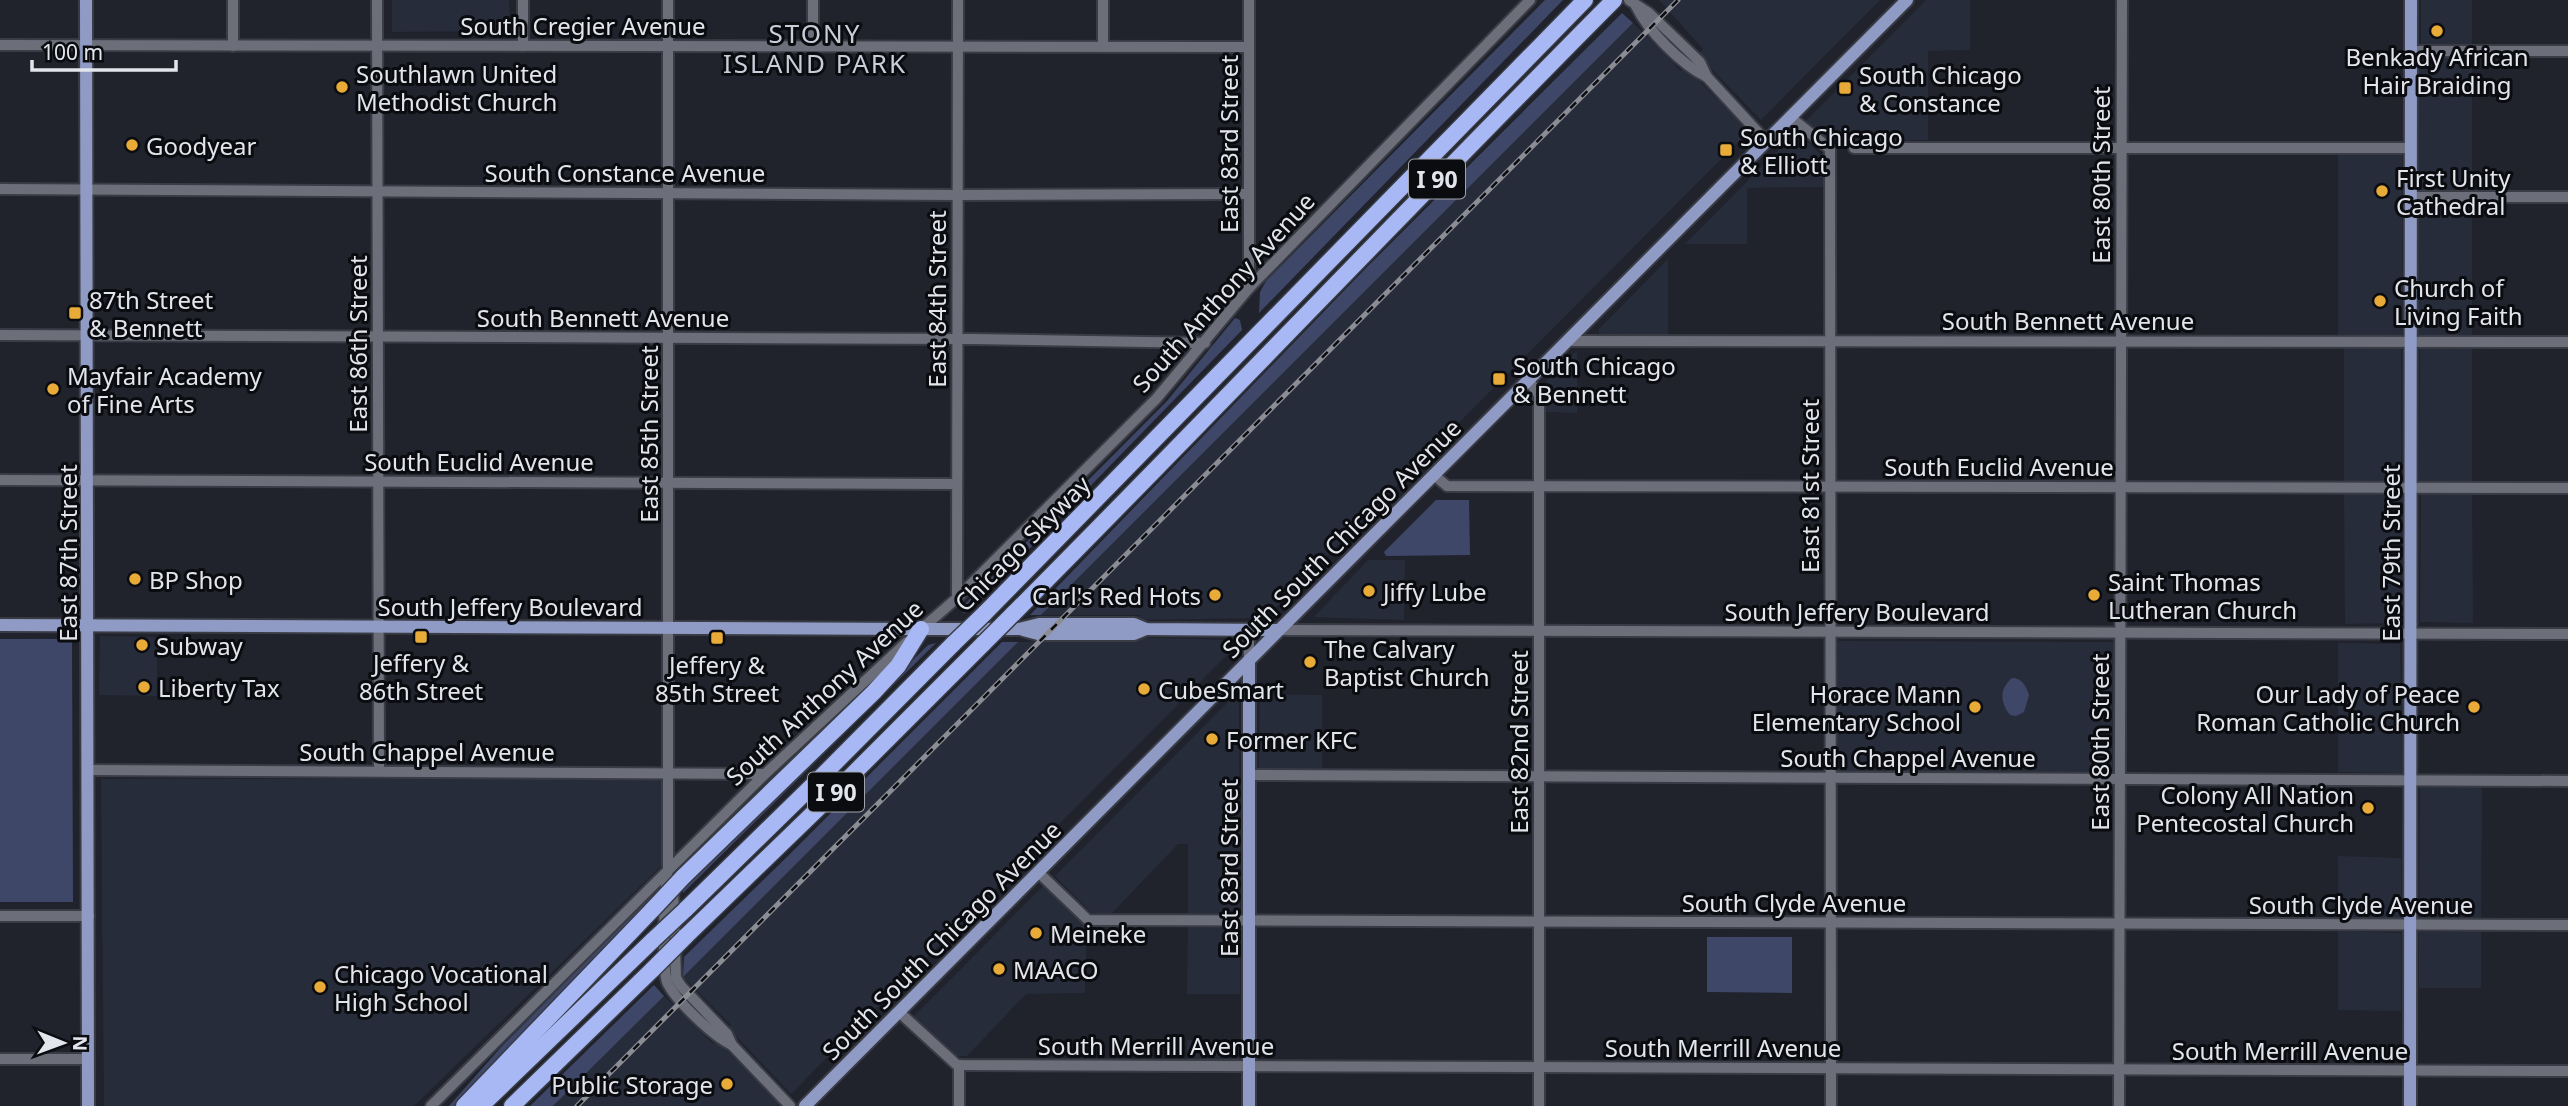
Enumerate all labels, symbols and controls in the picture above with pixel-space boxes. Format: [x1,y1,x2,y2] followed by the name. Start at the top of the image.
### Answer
[460,9,706,42] street label: South Cregier Avenue
[723,15,907,81] district label: STONY ISLAND PARK
[2429,23,2445,39] marker: Benkady African Hair Braiding
[32,28,175,72] scale bar
[42,38,103,66] text: 100 m
[2346,40,2529,101] place label: Benkady African Hair Braiding
[1212,55,1245,233] street label: East 83rd Street
[356,57,557,118] place label: Southlawn United Methodist Church
[1859,58,2022,119] place label: South Chicago & Constance
[334,79,350,95] marker: Southlawn United Methodist Church
[1837,80,1853,96] marker: South Chicago & Constance
[2084,86,2117,264] street label: East 80th Street
[1740,120,1903,181] place label: South Chicago & Elliott
[146,129,257,162] place label: Goodyear
[124,137,140,153] marker: Goodyear
[1718,142,1734,158] marker: South Chicago & Elliott
[485,156,765,189] street label: South Constance Avenue
[1409,160,1465,198] road number: I 90
[2396,161,2511,222] place label: First Unity Cathedral
[2374,183,2390,199] marker: First Unity Cathedral
[1124,185,1322,399] street label: South Anthony Avenue
[920,210,953,388] street label: East 84th Street
[341,255,374,433] street label: East 86th Street
[2394,271,2523,332] place label: Church of Living Faith
[89,283,214,344] place label: 87th Street & Bennett
[2372,293,2388,309] marker: Church of Living Faith
[477,301,729,334] street label: South Bennett Avenue
[1942,304,2194,337] street label: South Bennett Avenue
[67,305,83,321] marker: 87th Street & Bennett
[632,345,665,523] street label: East 85th Street
[1513,349,1676,410] place label: South Chicago & Bennett
[67,359,263,420] place label: Mayfair Academy of Fine Arts
[1491,371,1507,387] marker: South Chicago & Bennett
[45,381,61,397] marker: Mayfair Academy of Fine Arts
[1793,399,1826,573] street label: East 81st Street
[1214,411,1468,665] street label: South South Chicago Avenue
[364,445,594,478] street label: South Euclid Avenue
[1884,450,2114,483] street label: South Euclid Avenue
[51,464,84,642] street label: East 87th Street
[2374,464,2407,642] street label: East 79th Street
[947,467,1098,618] street label: Chicago Skyway
[149,563,243,596] place label: BP Shop
[2108,565,2297,626] place label: Saint Thomas Lutheran Church
[127,571,143,587] marker: BP Shop
[1381,575,1486,608] place label: Jiffy Lube
[1032,579,1201,612] place label: Carl's Red Hots
[1361,583,1377,599] marker: Jiffy Lube
[1207,587,1223,603] marker: Carl's Red Hots
[2086,587,2102,603] marker: Saint Thomas Lutheran Church
[378,590,642,623] street label: South Jeffery Boulevard
[718,592,930,792] street label: South Anthony Avenue
[1725,595,1989,628] street label: South Jeffery Boulevard
[156,629,244,662] place label: Subway
[413,629,429,645] marker: Jeffery & 86th Street
[709,630,725,646] marker: Jeffery & 85th Street
[1324,632,1490,693] place label: The Calvary Baptist Church
[134,637,150,653] marker: Subway
[359,646,483,707] place label: Jeffery & 86th Street
[655,648,779,709] place label: Jeffery & 85th Street
[1502,650,1535,834] street label: East 82nd Street
[2083,653,2116,831] street label: East 80th Street
[1302,654,1318,670] marker: The Calvary Baptist Church
[158,671,280,704] place label: Liberty Tax
[1158,673,1284,706] place label: CubeSmart
[1752,677,1961,738] place label: Horace Mann Elementary School
[2196,677,2460,738] place label: Our Lady of Peace Roman Catholic Church
[136,679,152,695] marker: Liberty Tax
[1136,681,1152,697] marker: CubeSmart
[1967,699,1983,715] marker: Horace Mann Elementary School
[2466,699,2482,715] marker: Our Lady of Peace Roman Catholic Church
[1226,723,1358,756] place label: Former KFC
[1204,731,1220,747] marker: Former KFC
[299,735,555,768] street label: South Chappel Avenue
[1780,741,2036,774] street label: South Chappel Avenue
[808,772,864,812] road number: I 90
[2136,778,2354,839] place label: Colony All Nation Pentecostal Church
[1212,779,1245,957] street label: East 83rd Street
[2360,800,2376,816] marker: Colony All Nation Pentecostal Church
[814,813,1068,1067] street label: South South Chicago Avenue
[1682,886,1906,919] street label: South Clyde Avenue
[2249,888,2473,921] street label: South Clyde Avenue
[1050,917,1146,950] place label: Meineke
[1028,925,1044,941] marker: Meineke
[1013,953,1098,986] place label: MAACO
[334,957,548,1018] place label: Chicago Vocational High School
[991,961,1007,977] marker: MAACO
[312,979,328,995] marker: Chicago Vocational High School
[28,1008,98,1078] north arrow
[1038,1029,1274,1062] street label: South Merrill Avenue
[1605,1031,1841,1064] street label: South Merrill Avenue
[2172,1034,2408,1067] street label: South Merrill Avenue
[67,1035,93,1051] text: N
[551,1068,713,1101] place label: Public Storage
[719,1076,735,1092] marker: Public Storage

